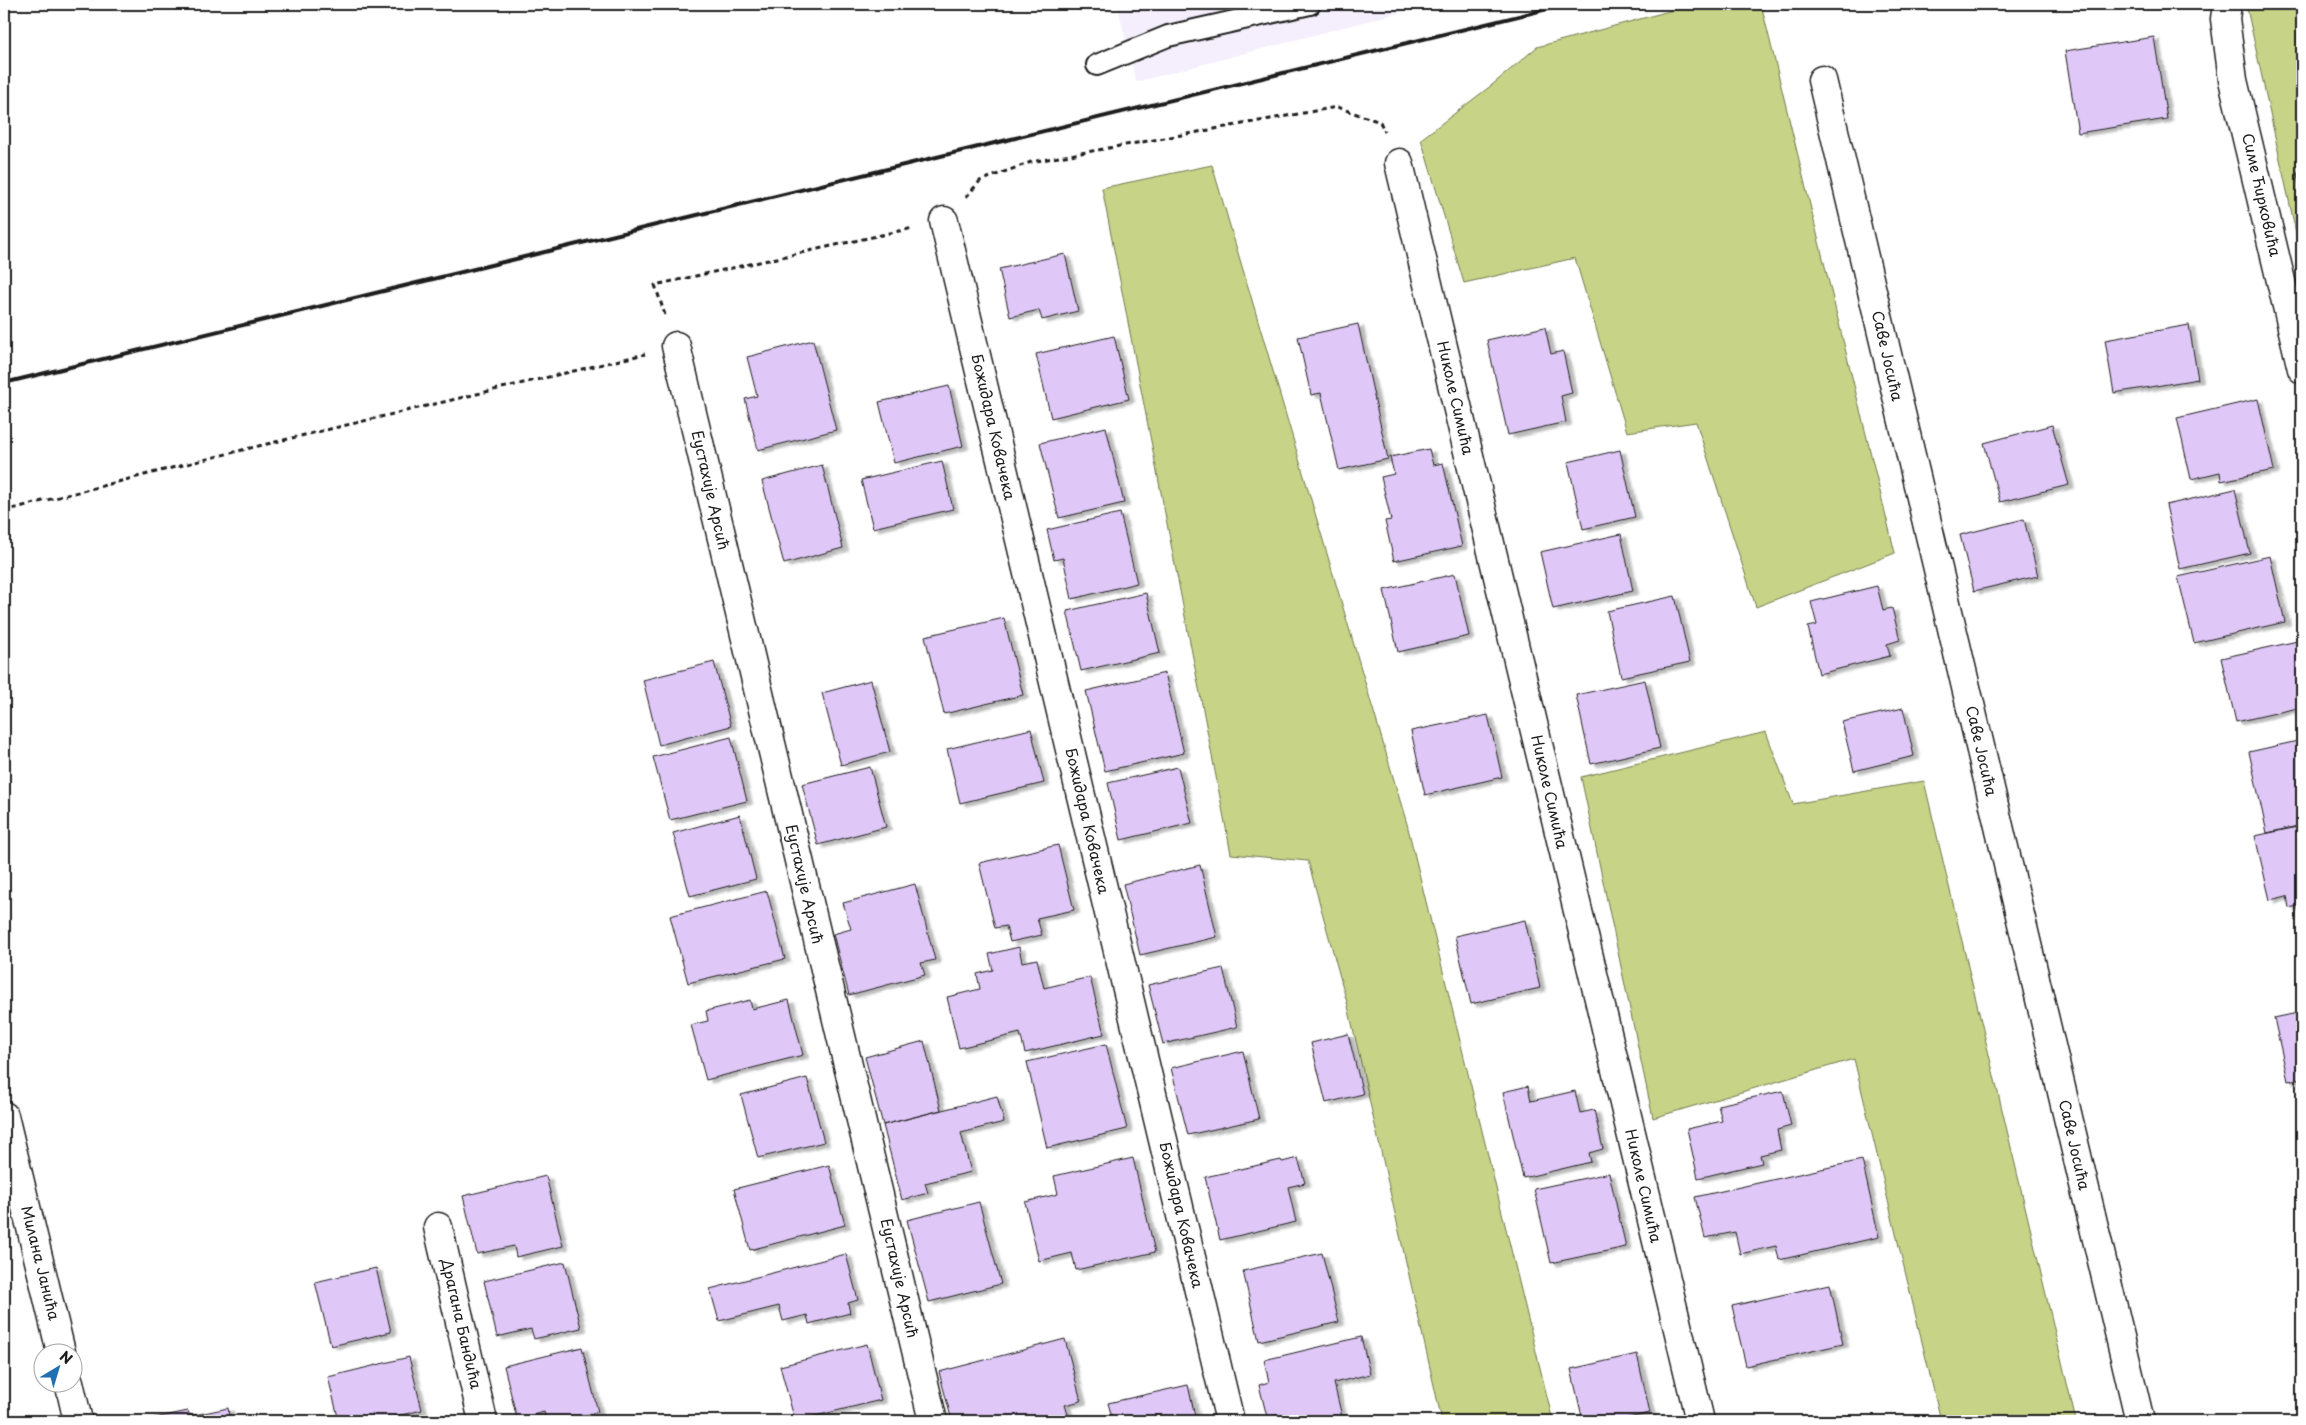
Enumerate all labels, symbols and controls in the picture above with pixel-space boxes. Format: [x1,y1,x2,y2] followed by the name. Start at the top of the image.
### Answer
[2237,131,2288,259] street label: Симе Ћирковића
[1867,308,1910,404] street label: Саве Јосића
[1432,339,1481,457] street label: Николе Симића
[966,351,1023,503] street label: Божидара Ковачека
[687,428,736,552] street label: Еустахије Арсић
[1961,703,2004,799] street label: Саве Јосића
[1526,733,1575,851] street label: Николе Симића
[1060,745,1117,897] street label: Божидара Ковачека
[781,822,830,946] street label: Еустахије Арсић
[2054,1097,2097,1193] street label: Саве Јосића
[1620,1127,1669,1245] street label: Николе Симића
[1154,1139,1211,1291] street label: Божидара Ковачека
[16,1203,67,1323] street label: Милана Јанића
[876,1216,925,1340] street label: Еустахије Арсић
[436,1255,489,1392] street label: Драгана Бандића
[32,1342,82,1392] north arrow
[55,1346,77,1369] text: N

